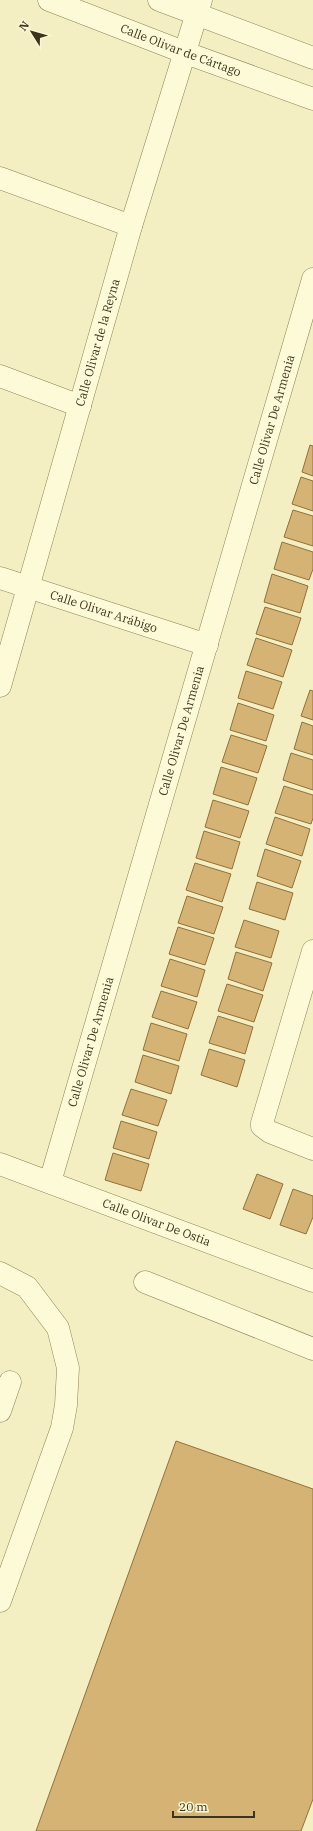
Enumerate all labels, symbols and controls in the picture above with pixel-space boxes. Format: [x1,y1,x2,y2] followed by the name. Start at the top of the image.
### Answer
[12,12,52,52] north arrow
[16,18,32,34] text: N
[118,20,243,79] street label: Calle Olivar de Cártago
[72,277,123,408] street label: Calle Olivar de la Reyna
[246,352,298,486] street label: Calle Olivar De Armenia
[48,587,160,636] street label: Calle Olivar Arábigo
[155,663,207,797] street label: Calle Olivar De Armenia
[64,974,117,1108] street label: Calle Olivar De Armenia
[100,1195,213,1249] street label: Calle Olivar De Ostia
[173,1793,254,1819] scale bar
[179,1799,208,1814] text: 20 m

